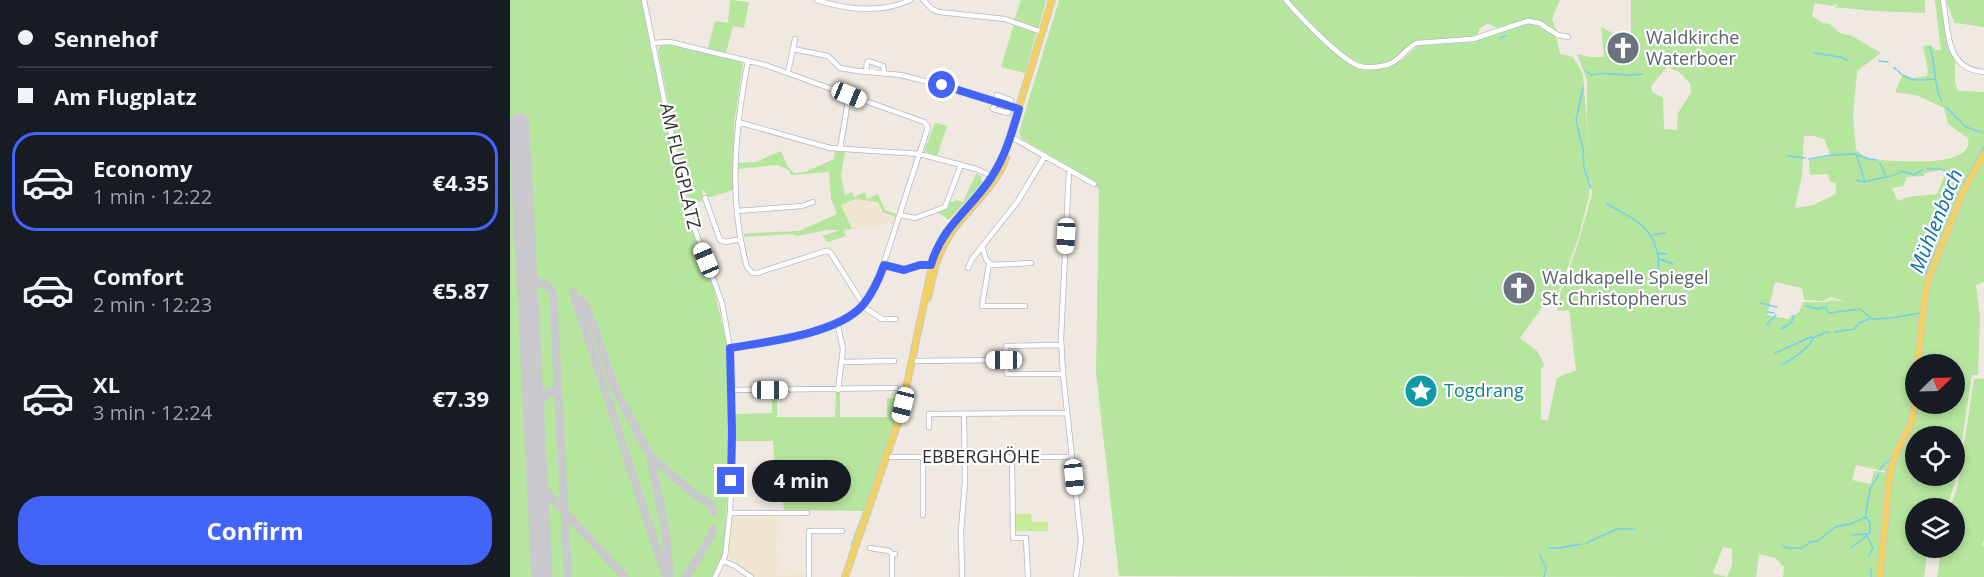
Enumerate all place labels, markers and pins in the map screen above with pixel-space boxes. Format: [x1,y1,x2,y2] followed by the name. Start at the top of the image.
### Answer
[1646,25,1739,70] place label: Waldkirche Waterboer
[1605,30,1641,66] church icon: Waldkirche Waterboer
[1542,265,1709,310] place label: Waldkapelle Spiegel St. Christopherus
[1501,270,1537,306] church icon: Waldkapelle Spiegel St. Christopherus
[1403,373,1439,409] place icon: Togdrang
[1444,378,1524,402] place label: Togdrang

